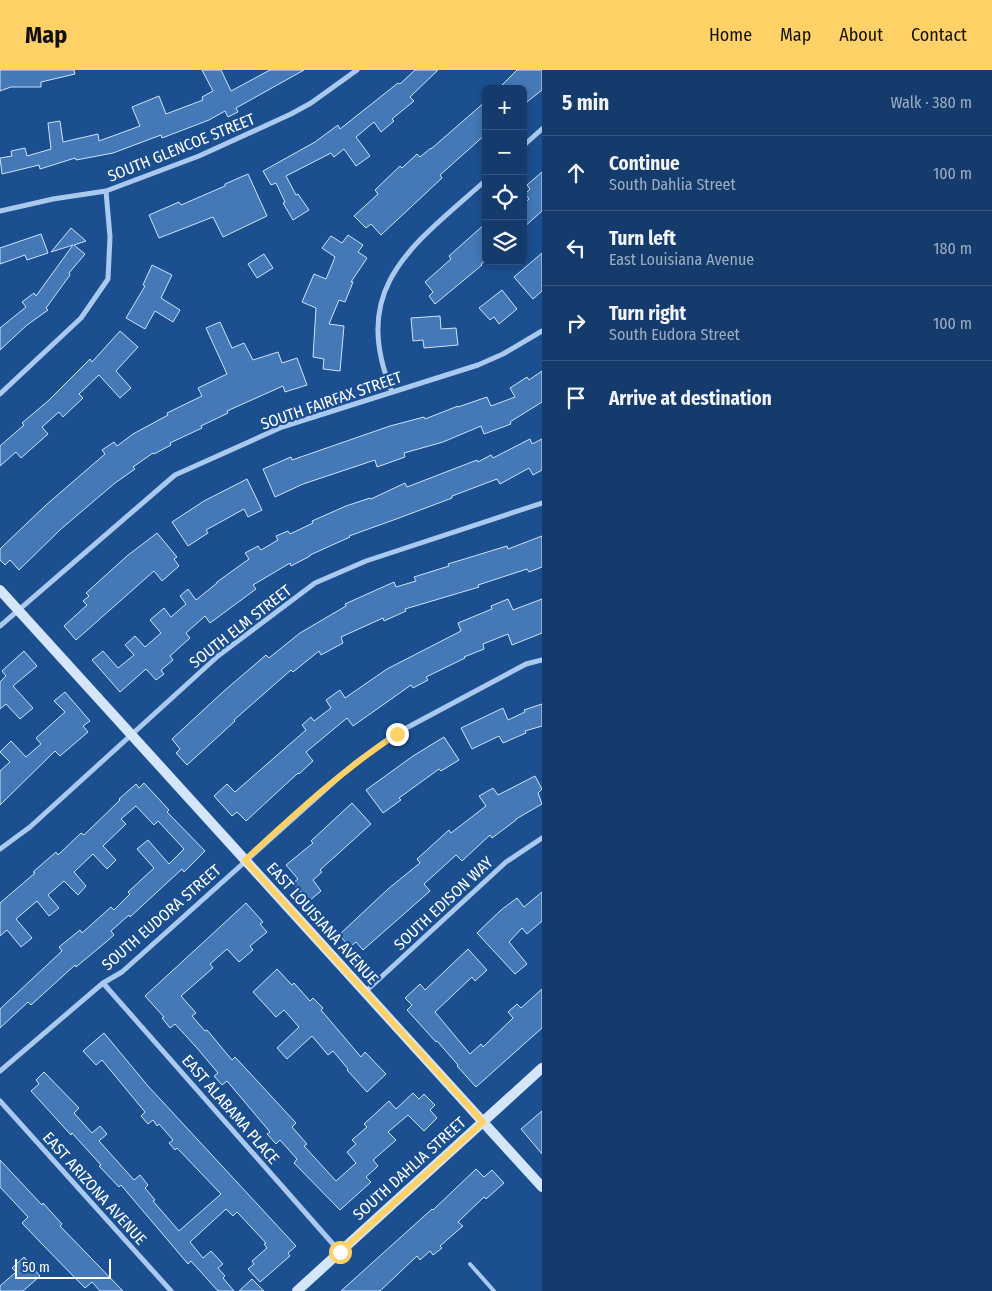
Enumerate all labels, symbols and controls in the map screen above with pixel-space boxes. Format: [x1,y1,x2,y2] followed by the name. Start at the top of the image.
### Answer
[25,21,67,49] text: Map
[709,24,752,46] text: Home
[780,24,811,46] text: Map
[839,24,883,46] text: About
[911,24,967,46] text: Contact
[482,85,527,265] map controls
[482,85,527,130] button: +
[562,90,609,116] text: 5 min
[891,93,972,112] text: Walk · 380 m
[105,109,258,186] street label: SOUTH GLENCOE STREET
[482,130,527,175] button: −
[609,152,680,175] text: Continue
[562,159,590,187] icon: ahead
[933,164,972,183] text: 100 m
[482,175,527,220] button: locate
[609,175,736,194] text: South Dahlia Street
[482,220,527,265] button: layers
[609,227,676,250] text: Turn left
[562,234,590,262] icon: left
[933,239,972,258] text: 180 m
[609,250,754,269] text: East Louisiana Avenue
[609,302,686,325] text: Turn right
[562,309,590,337] icon: right
[933,314,972,333] text: 100 m
[609,325,740,344] text: South Eudora Street
[258,367,405,434] street label: SOUTH FAIRFAX STREET
[562,384,590,412] icon: arrive
[609,387,772,410] text: Arrive at destination
[186,580,295,672] street label: SOUTH ELM STREET
[386,723,409,746] route end
[390,853,497,954] street label: SOUTH EDISON WAY
[263,858,382,988] street label: EAST LOUISIANA AVENUE
[98,860,225,974] street label: SOUTH EUDORA STREET
[178,1051,283,1168] street label: EAST ALABAMA PLACE
[349,1112,470,1224] street label: SOUTH DAHLIA STREET
[39,1128,150,1249] street label: EAST ARIZONA AVENUE
[329,1241,352,1264] route start
[15,1256,111,1279] scale bar
[22,1259,50,1276] text: 50 m

